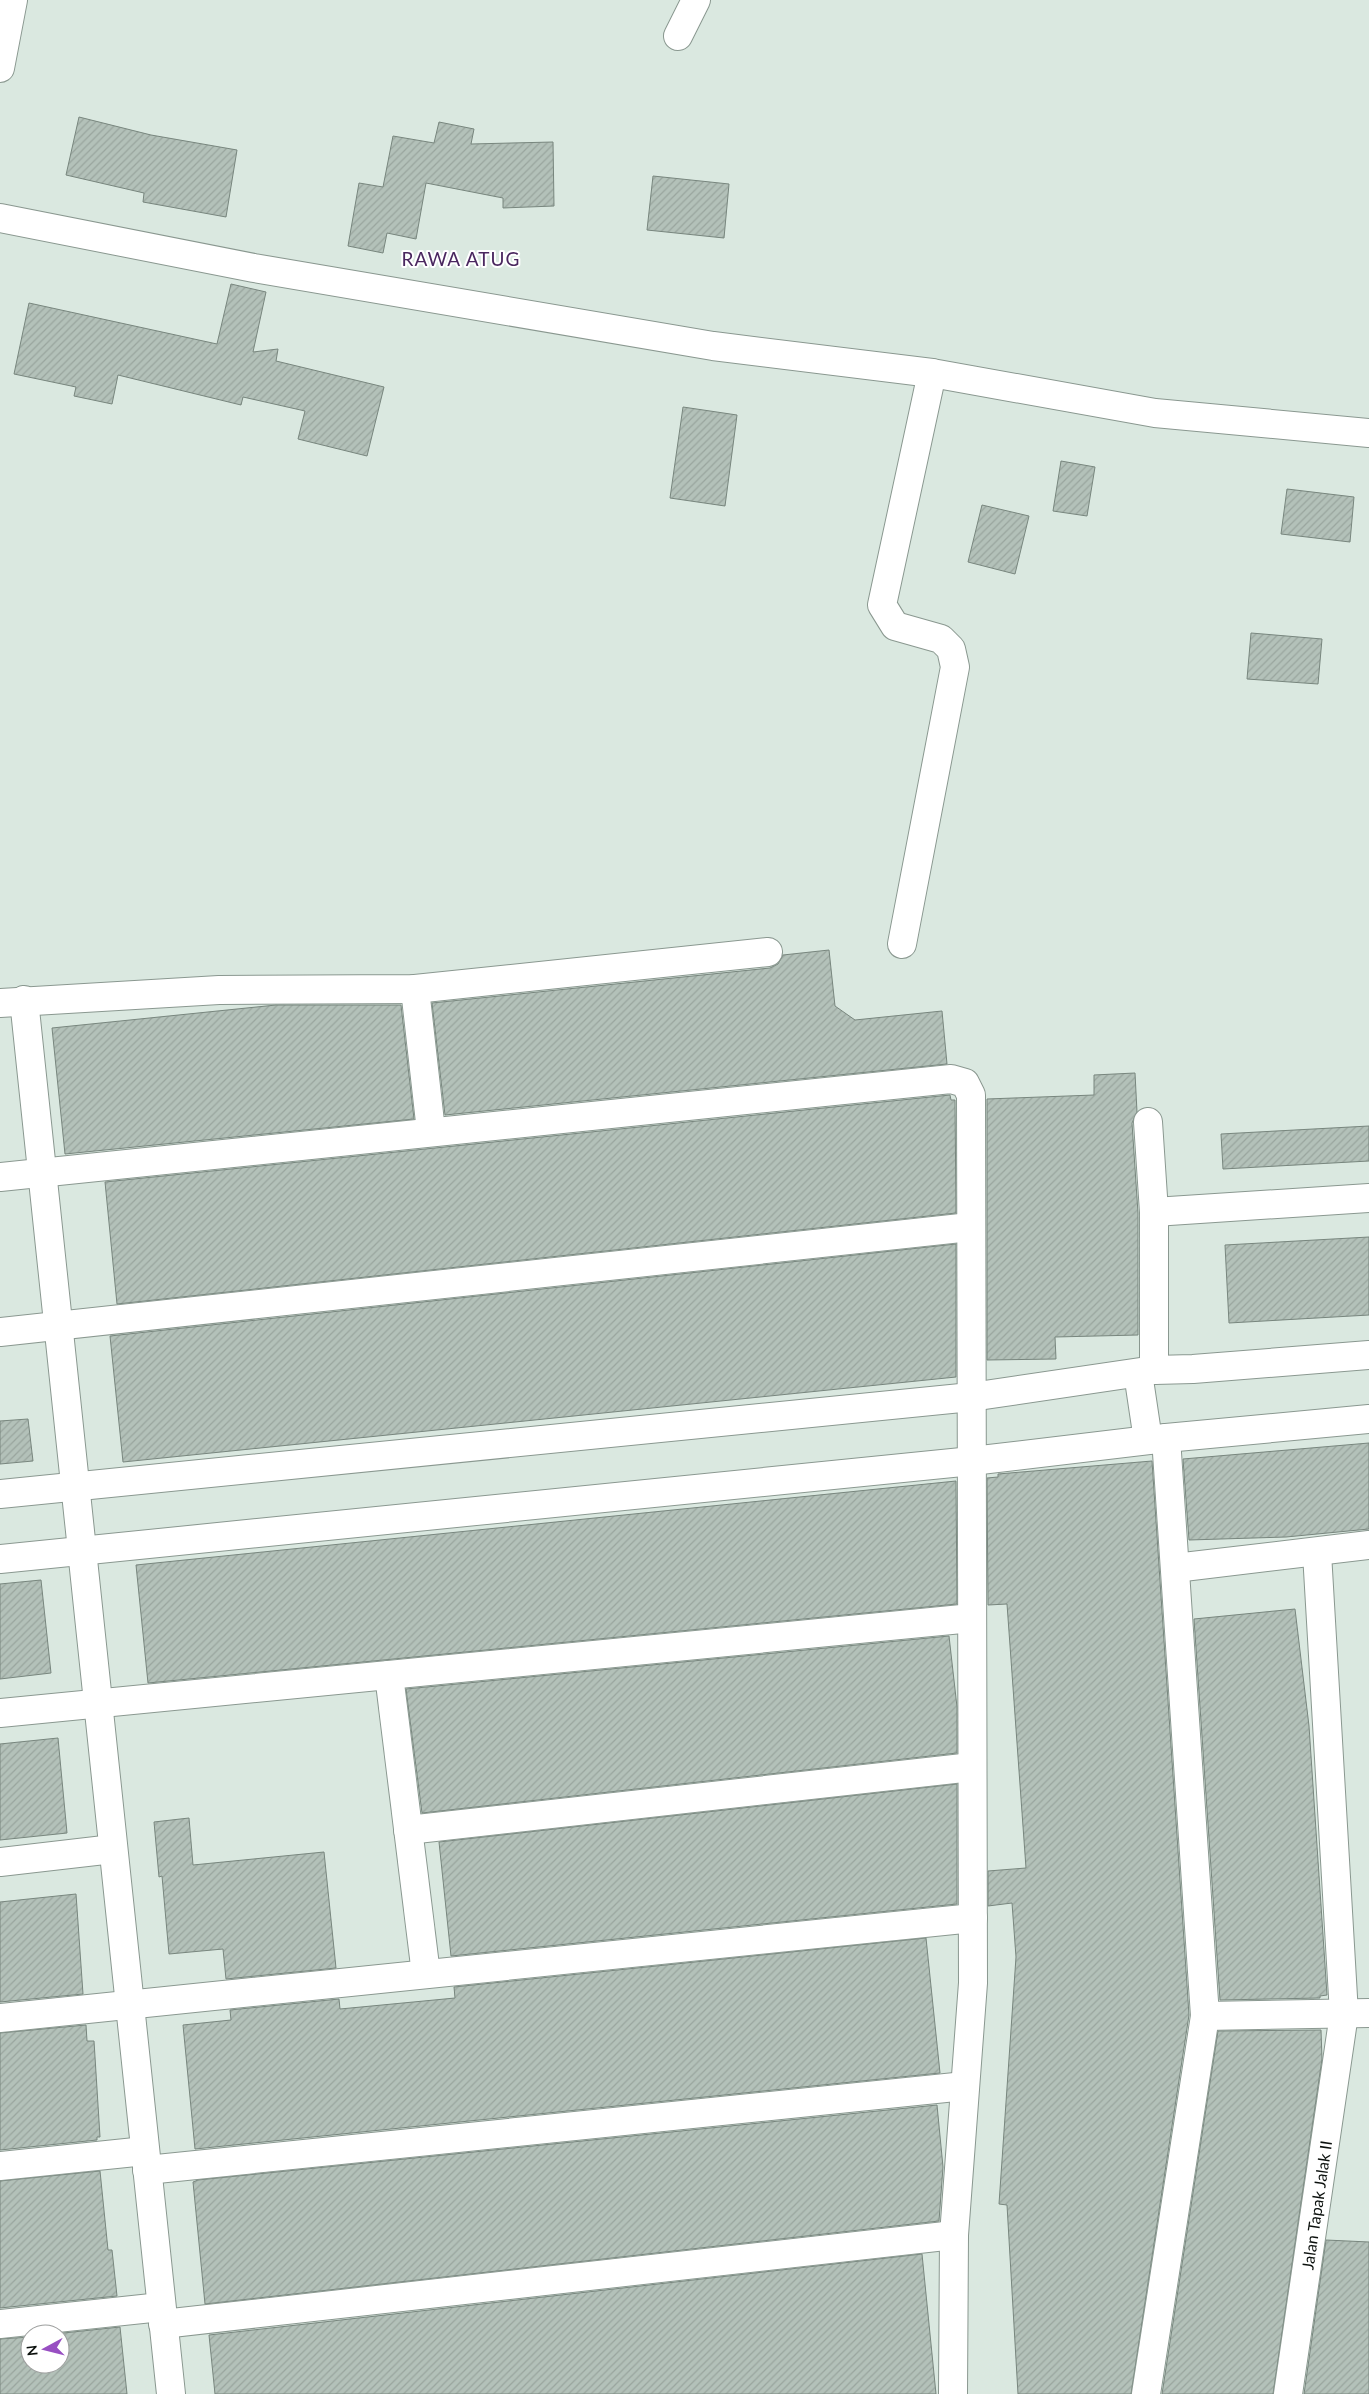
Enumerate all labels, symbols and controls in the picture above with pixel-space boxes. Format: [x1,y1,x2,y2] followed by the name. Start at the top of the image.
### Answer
[402,247,520,270] district label: RAWA ATUG
[1297,2139,1335,2271] street label: Jalan Tapak Jalak II
[20,2324,70,2374] north arrow
[23,2344,41,2357] text: N

